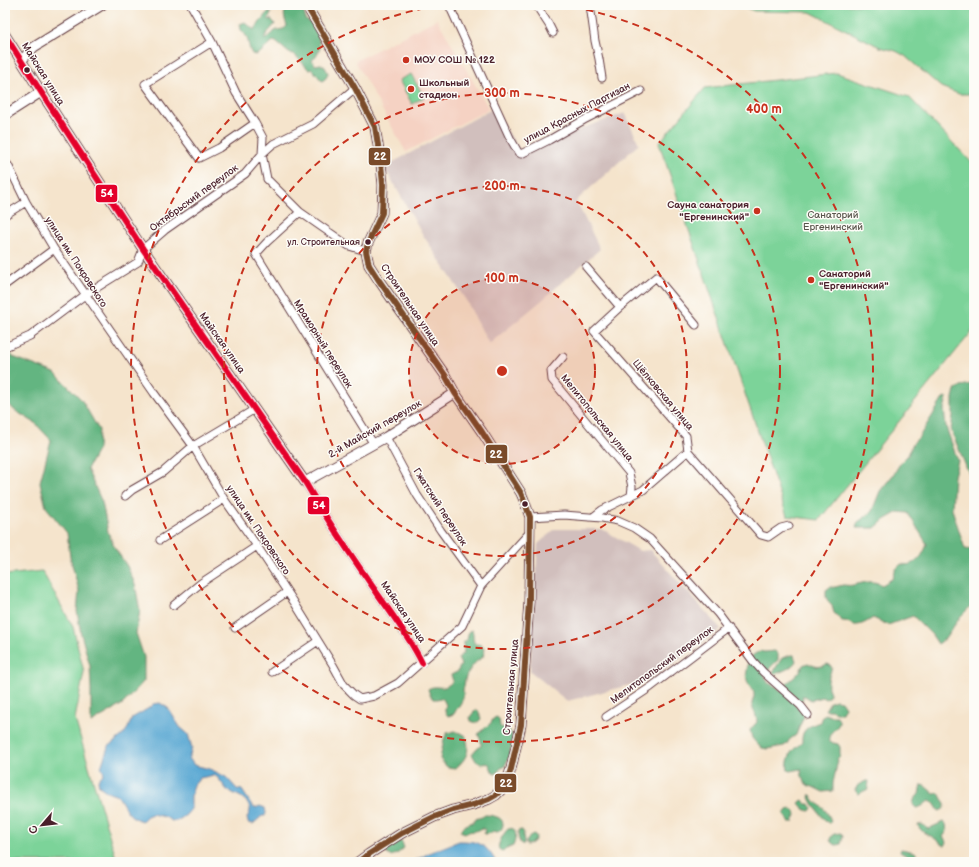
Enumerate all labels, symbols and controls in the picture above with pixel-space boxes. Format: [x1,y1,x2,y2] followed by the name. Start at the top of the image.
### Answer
[19,40,67,108] street label: Майская улица
[414,54,495,66] place label: МОУ СОШ № 122
[401,55,411,65] marker: МОУ СОШ № 122
[22,65,32,75] unlabelled marker
[419,77,469,101] place label: Школьный стадион
[522,80,632,146] street label: улица Красных Партизан
[406,84,416,94] marker: Школьный стадион
[484,86,520,101] text: 300 m
[746,102,782,117] text: 400 m
[368,147,391,166] line badge: 22
[373,150,387,163] text: 22
[147,161,241,234] street label: Октябрьский переулок
[484,179,520,194] text: 200 m
[95,184,118,203] line badge: 54
[101,187,114,200] text: 54
[667,199,749,223] place label: Сауна санатория "Ергенинский"
[752,206,762,216] marker: Сауна санатория "Ергенинский"
[803,209,863,233] park label: Санаторий Ергенинский
[42,214,110,310] street label: улица им. Покровского
[287,237,360,248] place label: ул. Строительная
[363,237,373,247] marker: ул. Строительная
[378,262,442,348] street label: Строительная улица
[819,268,889,292] place label: Санаторий "Ергенинский"
[485,271,519,286] text: 100 m
[806,275,816,285] marker: Санаторий "Ергенинский"
[291,298,355,391] street label: Мраморный переулок
[196,310,248,376] street label: Майская улица
[630,357,696,433] street label: Щёлковская улица
[495,364,509,378] centre of rings
[558,372,636,464] street label: Мелитопольская улица
[326,397,424,461] street label: 2-й Майский переулок
[485,444,508,464] line badge: 22
[489,448,503,461] text: 22
[410,466,470,549] street label: Гжатский переулок
[224,483,292,577] street label: улица им. Покровского
[307,496,330,515] line badge: 54
[313,499,326,512] text: 54
[520,499,530,509] unlabelled marker
[378,579,428,645] street label: Майская улица
[608,623,716,706] street label: Мелитопольский переулок
[501,638,521,735] street label: Строительная улица
[494,773,517,793] line badge: 22
[499,777,513,790] text: 22
[22,805,62,845] north arrow
[26,823,41,836] text: С

